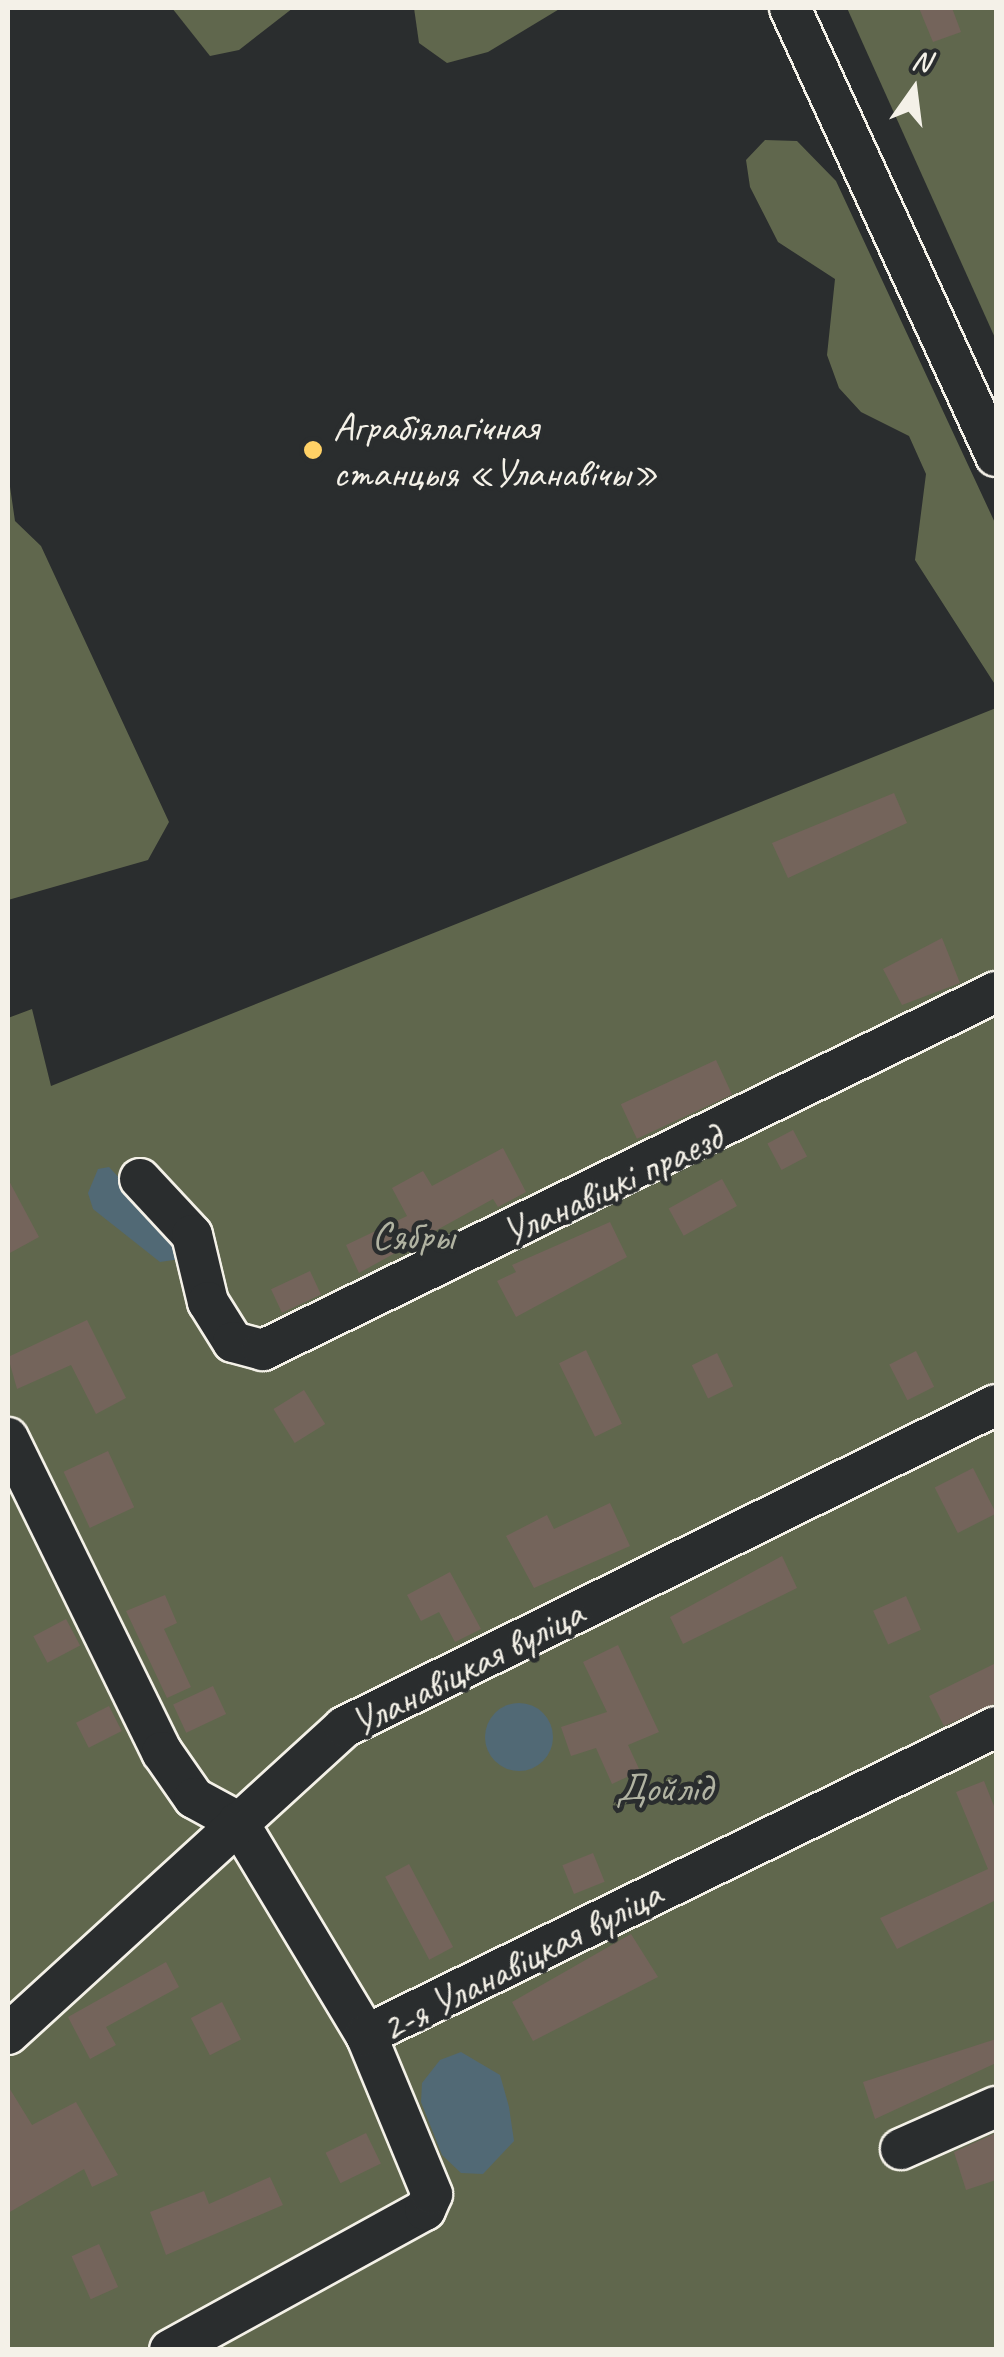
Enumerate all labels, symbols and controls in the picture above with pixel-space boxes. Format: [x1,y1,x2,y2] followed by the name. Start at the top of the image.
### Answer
[864,40,964,140] north arrow
[909,41,934,79] text: N
[333,403,658,497] place label: Аграбіялагічная станцыя «Уланавічы»
[302,439,324,461] marker: Аграбіялагічная станцыя «Уланавічы»
[494,1113,730,1257] street label: Уланавіцкі праезд
[372,1212,454,1260] park label: Сябры
[344,1589,590,1747] street label: Уланавіцкая вуліца
[616,1764,712,1812] park label: Дойлід
[373,1870,669,2052] street label: 2-я Уланавіцкая вуліца

